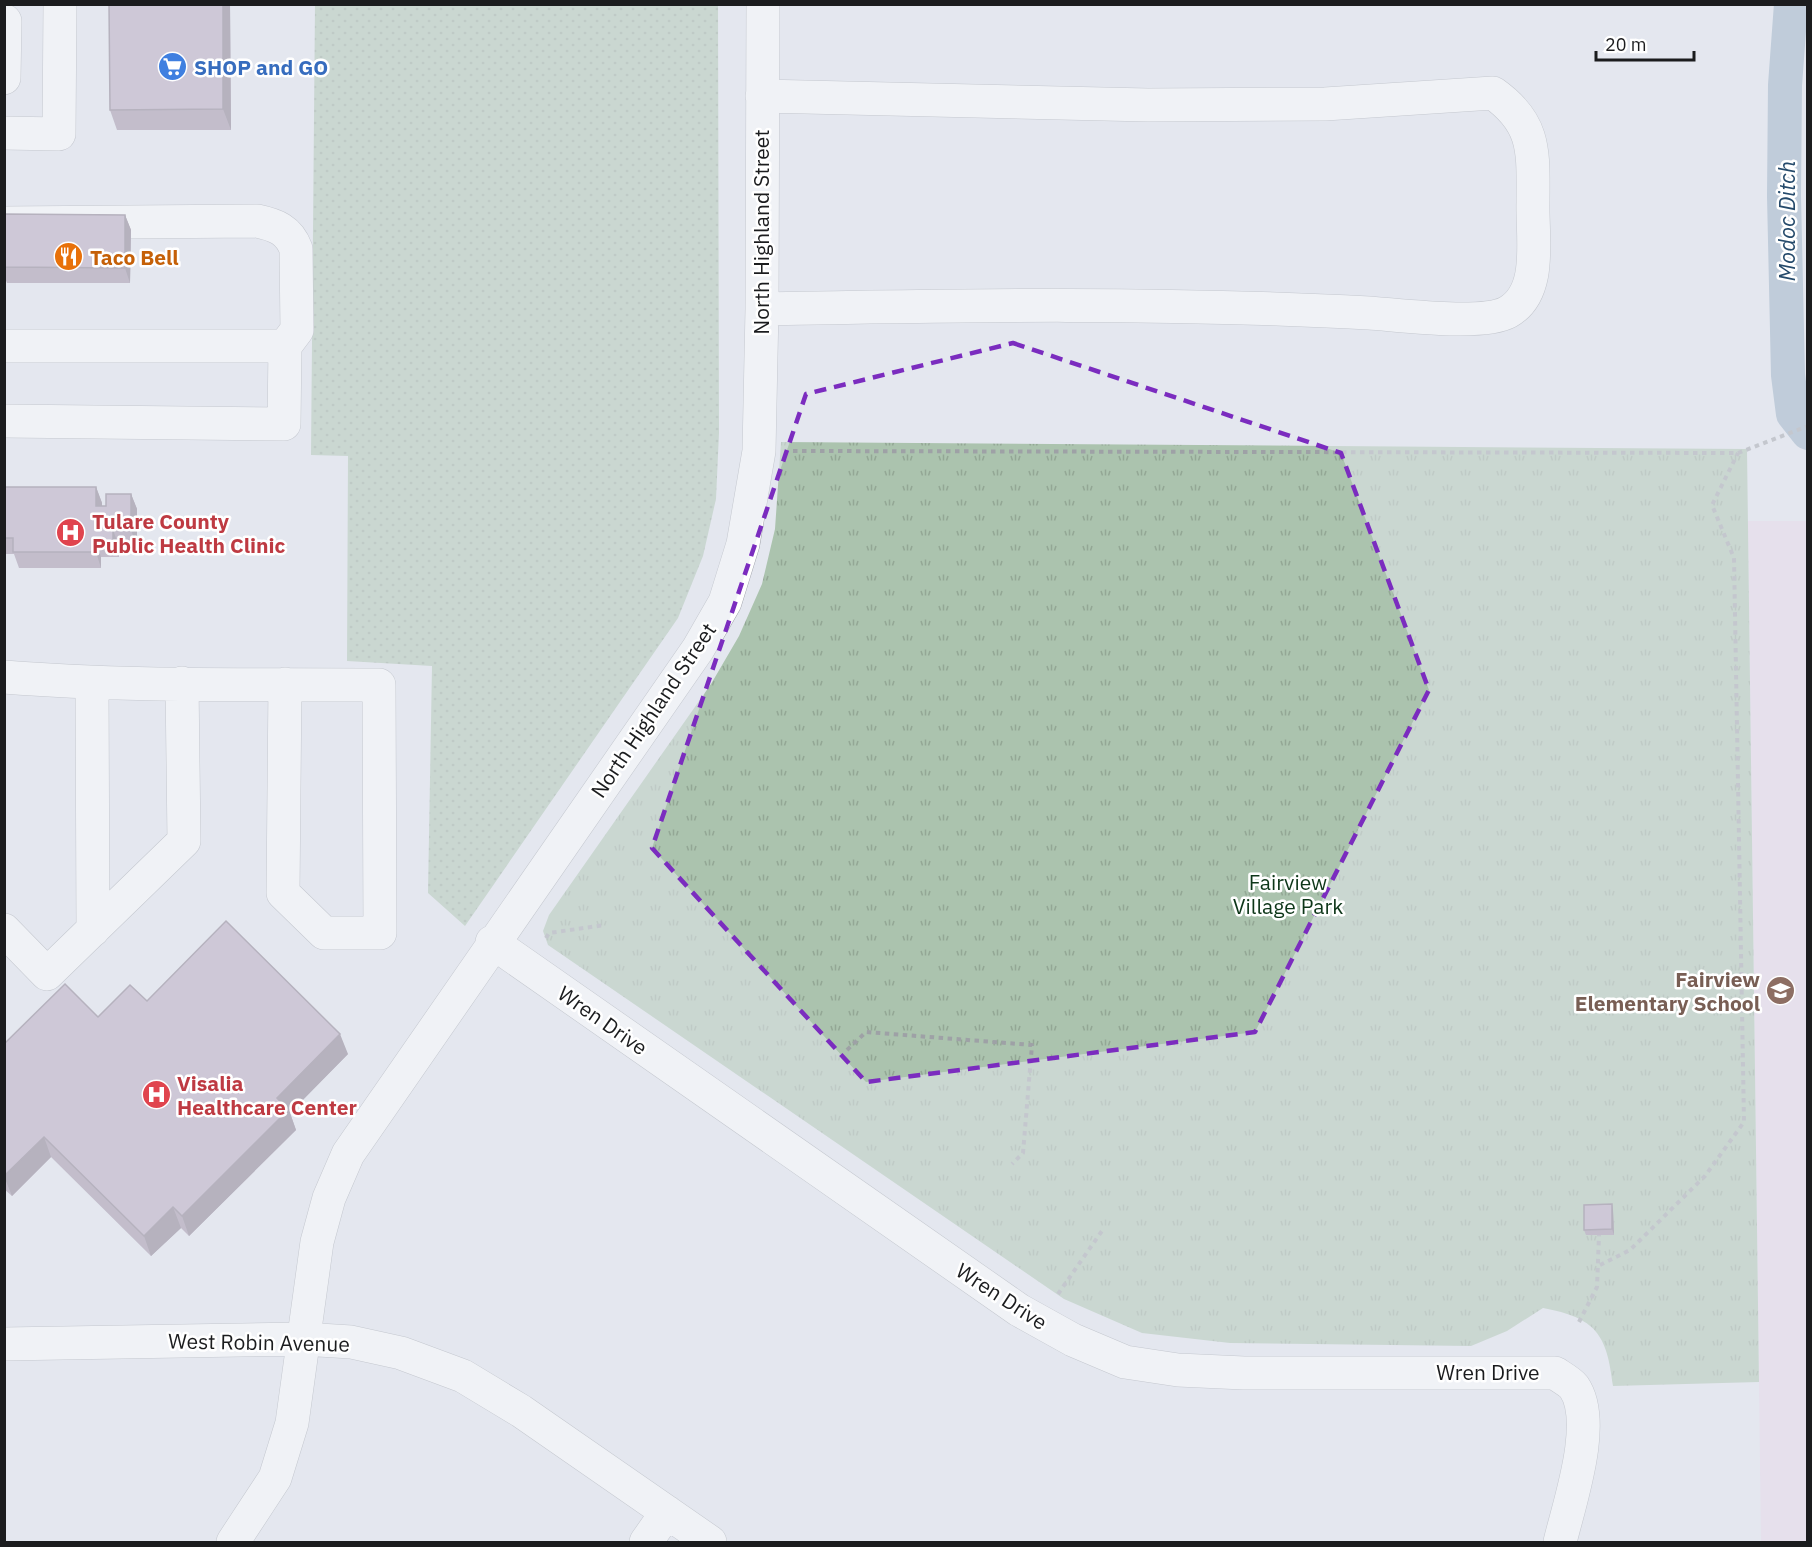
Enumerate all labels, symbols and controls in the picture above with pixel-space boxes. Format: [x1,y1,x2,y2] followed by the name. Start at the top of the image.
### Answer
[1596,24,1694,62] scale bar
[1605,33,1647,56] text: 20 m
[157,51,189,83] supermarket icon: SHOP and GO
[194,53,328,81] place label: SHOP and GO
[747,129,775,335] street label: North Highland Street
[1772,161,1801,281] water label: Modoc Ditch
[53,241,85,273] restaurant icon: Taco Bell
[90,243,179,271] place label: Taco Bell
[92,507,286,559] place label: Tulare County Public Health Clinic
[55,517,87,549] hospital icon: Tulare County Public Health Clinic
[584,617,722,803] street label: North Highland Street
[1233,868,1343,920] park label: Fairview Village Park
[1575,965,1760,1017] place label: Fairview Elementary School
[1765,975,1797,1007] school or university icon: Fairview Elementary School
[553,979,653,1061] street label: Wren Drive
[177,1069,357,1121] place label: Visalia Healthcare Center
[140,1079,172,1111] hospital icon: Visalia Healthcare Center
[951,1256,1053,1336] street label: Wren Drive
[168,1326,350,1358] street label: West Robin Avenue
[1436,1358,1540,1386] street label: Wren Drive

